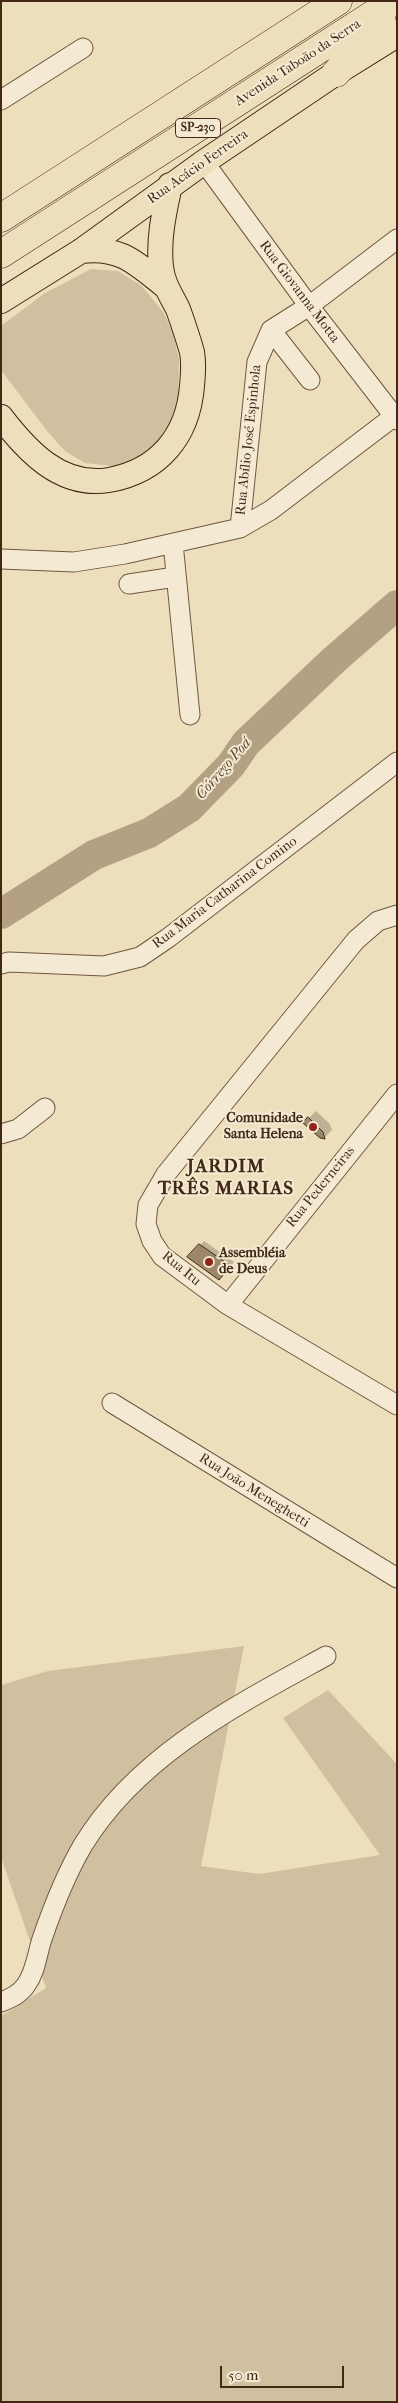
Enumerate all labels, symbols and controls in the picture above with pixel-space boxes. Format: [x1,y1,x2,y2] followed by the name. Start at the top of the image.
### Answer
[232,16,364,110] street label: Avenida Taboão da Serra
[176,119,220,138] road number: SP-230
[144,126,252,208] street label: Rua Acácio Ferreira
[255,238,343,346] street label: Rua Giovanna Motta
[233,364,265,516] street label: Rua Abílio José Espinhola
[193,735,255,803] water label: Córrego Poá
[149,833,301,953] street label: Rua Maria Catharina Comino
[224,1111,303,1144] place label: Comunidade Santa Helena
[307,1121,319,1133] marker: Comunidade Santa Helena
[283,1143,359,1231] street label: Rua Pederneiras
[157,1156,295,1200] district label: JARDIM TRÊS MARIAS
[219,1246,285,1278] place label: Assembléia de Deus
[158,1248,204,1290] street label: Rua Itu
[203,1256,215,1268] marker: Assembléia de Deus
[196,1450,312,1532] street label: Rua João Meneghetti
[223,2356,347,2388] scale bar
[228,2366,258,2384] text: 50 m

